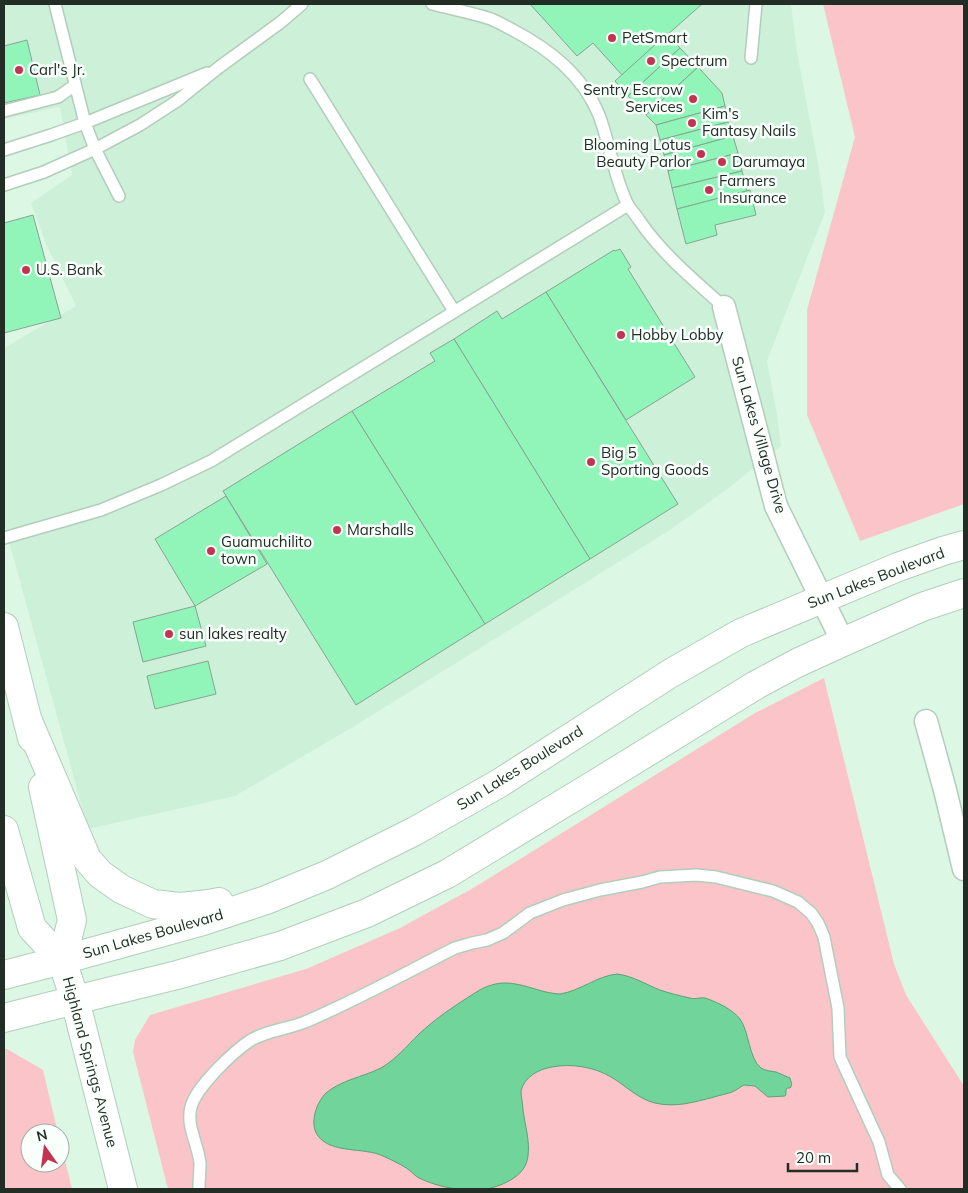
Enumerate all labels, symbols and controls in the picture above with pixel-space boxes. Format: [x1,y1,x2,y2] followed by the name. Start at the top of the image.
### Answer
[622,28,687,47] place label: PetSmart
[606,32,618,44] marker: PetSmart
[661,51,727,70] place label: Spectrum
[645,55,657,67] marker: Spectrum
[29,60,85,79] place label: Carl's Jr.
[13,64,25,76] marker: Carl's Jr.
[583,80,683,116] place label: Sentry Escrow Services
[687,93,699,105] marker: Sentry Escrow Services
[702,104,796,140] place label: Kim's Fantasy Nails
[686,117,698,129] marker: Kim's Fantasy Nails
[584,135,692,171] place label: Blooming Lotus Beauty Parlor
[695,148,707,160] marker: Blooming Lotus Beauty Parlor
[732,152,805,171] place label: Darumaya
[716,156,728,168] marker: Darumaya
[719,171,786,207] place label: Farmers Insurance
[703,184,715,196] marker: Farmers Insurance
[36,260,103,279] place label: U.S. Bank
[20,264,32,276] marker: U.S. Bank
[631,325,723,344] place label: Hobby Lobby
[615,329,627,341] marker: Hobby Lobby
[728,354,791,516] street label: Sun Lakes Village Drive
[601,443,709,479] place label: Big 5 Sporting Goods
[585,456,597,468] marker: Big 5 Sporting Goods
[347,520,414,539] place label: Marshalls
[331,524,343,536] marker: Marshalls
[221,532,312,568] place label: Guamuchilito town
[805,543,947,612] street label: Sun Lakes Boulevard
[205,545,217,557] marker: Guamuchilito town
[179,624,287,643] place label: sun lakes realty
[163,628,175,640] marker: sun lakes realty
[453,721,586,814] street label: Sun Lakes Boulevard
[80,904,225,963] street label: Sun Lakes Boulevard
[59,974,122,1149] street label: Highland Springs Avenue
[20,1123,70,1173] north arrow
[35,1125,49,1145] text: N
[788,1140,857,1172] scale bar
[796,1148,831,1167] text: 20 m

